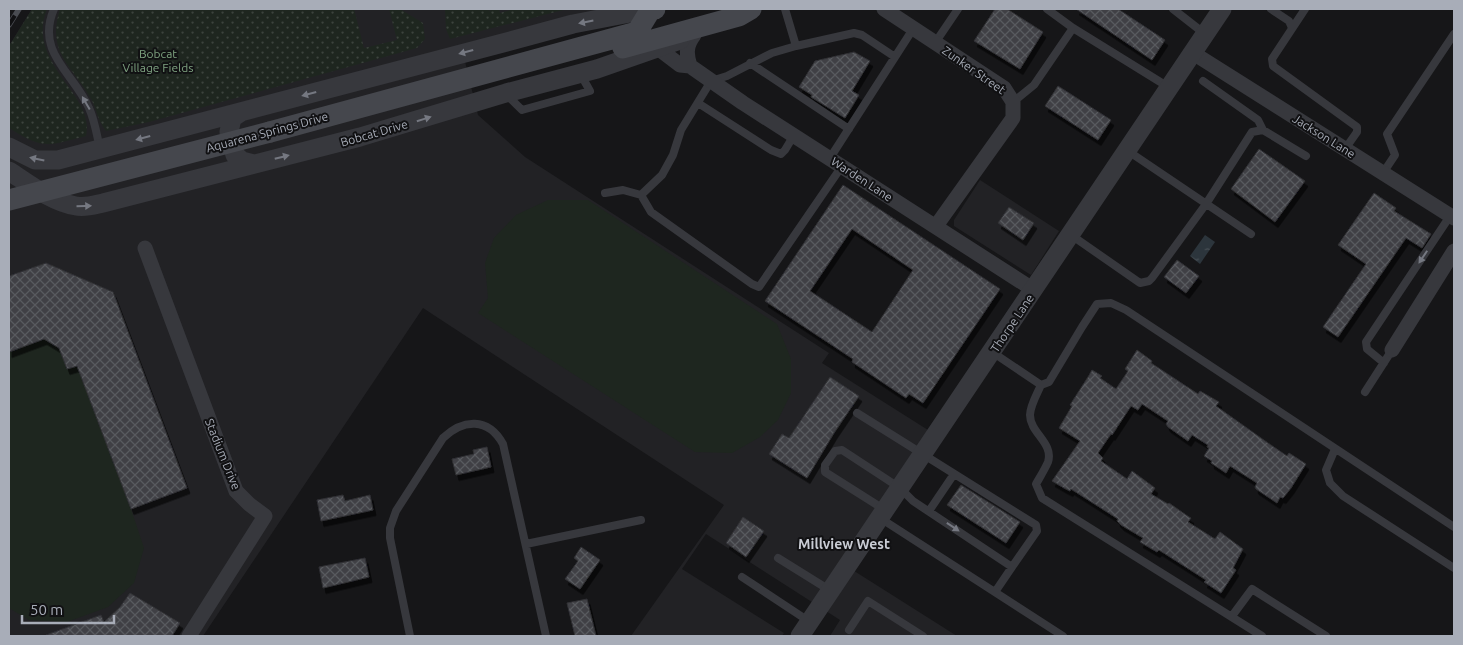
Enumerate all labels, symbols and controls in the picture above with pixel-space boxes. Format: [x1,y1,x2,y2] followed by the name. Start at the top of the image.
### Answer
[578,18,594,26] one-way arrow
[940,44,1008,97] street label: Zunker Street
[123,47,193,74] park label: Bobcat Village Fields
[459,48,474,56] one-way arrow
[302,90,317,98] one-way arrow
[81,96,90,109] one-way arrow
[205,109,329,155] street label: Aquarena Springs Drive
[1290,112,1358,160] street label: Jackson Lane
[416,114,431,122] one-way arrow
[339,117,409,149] street label: Bobcat Drive
[135,134,150,142] one-way arrow
[275,153,290,161] one-way arrow
[829,154,895,204] street label: Warden Lane
[29,155,44,163] one-way arrow
[76,202,92,210] one-way arrow
[1418,250,1428,263] one-way arrow
[988,291,1036,355] street label: Thorpe Lane
[203,417,243,491] street label: Stadium Drive
[946,523,960,532] one-way arrow
[798,536,890,552] district label: Millview West
[22,592,115,624] scale bar
[30,601,63,618] text: 50 m

